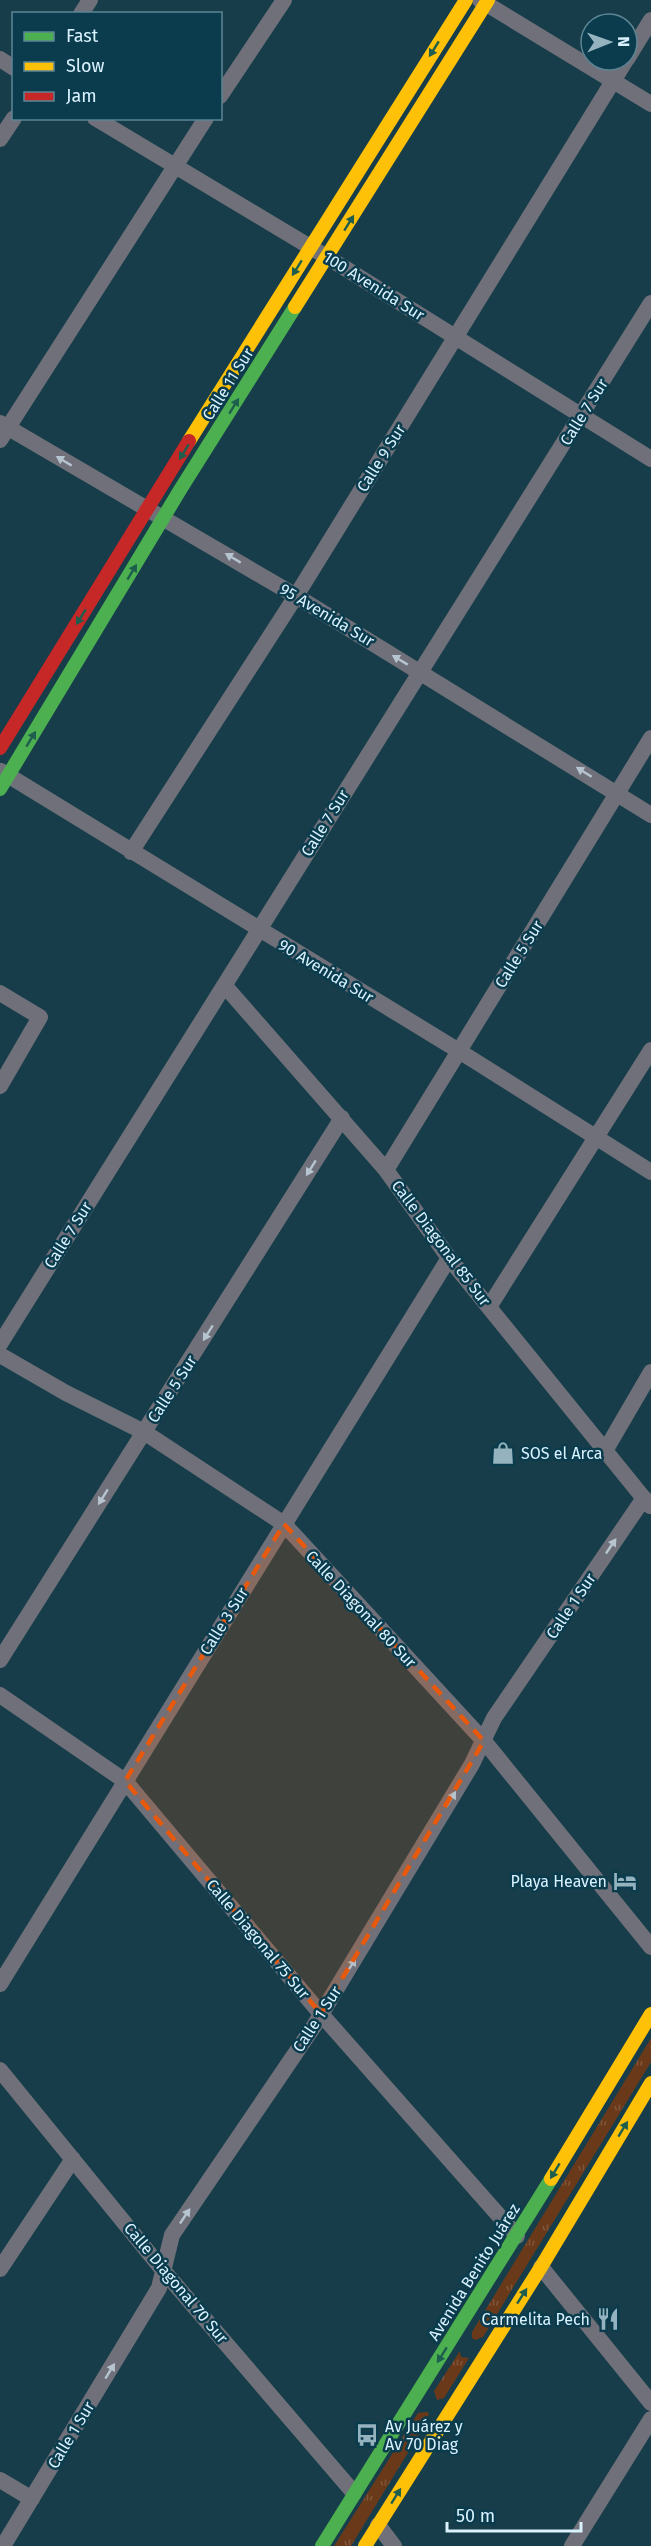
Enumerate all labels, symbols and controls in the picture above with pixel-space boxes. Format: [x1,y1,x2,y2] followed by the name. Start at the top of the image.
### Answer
[12,12,222,120] legend
[579,12,639,72] north arrow
[66,25,99,47] text: Fast
[614,36,633,47] text: N
[429,41,440,58] one-way arrow
[66,55,105,77] text: Slow
[66,85,97,107] text: Jam
[343,215,354,231] one-way arrow
[320,247,429,325] street label: 100 Avenida Sur
[291,260,302,276] one-way arrow
[198,344,258,424] street label: Calle 11 Sur
[556,374,612,449] street label: Calle 7 Sur
[228,398,239,414] one-way arrow
[353,420,410,495] street label: Calle 9 Sur
[178,444,189,460] one-way arrow
[55,456,72,466] one-way arrow
[225,553,241,564] one-way arrow
[127,564,138,580] one-way arrow
[276,579,378,651] street label: 95 Avenida Sur
[75,609,86,625] one-way arrow
[392,654,408,665] one-way arrow
[25,731,36,747] one-way arrow
[576,767,592,778] one-way arrow
[297,785,353,860] street label: Calle 7 Sur
[491,916,548,991] street label: Calle 5 Sur
[275,935,378,1007] street label: 90 Avenida Sur
[306,1160,317,1176] one-way arrow
[388,1176,495,1310] street label: Calle Diagonal 85 Sur
[40,1197,96,1272] street label: Calle 7 Sur
[202,1325,213,1341] one-way arrow
[143,1351,201,1426] street label: Calle 5 Sur
[490,1440,516,1466] shop icon: SOS el Arca
[521,1444,602,1463] place label: SOS el Arca
[98,1489,109,1505] one-way arrow
[606,1537,617,1554] one-way arrow
[302,1546,421,1672] street label: Calle Diagonal 80 Sur
[542,1569,600,1642] street label: Calle 1 Sur
[196,1583,253,1658] street label: Calle 3 Sur
[446,1791,457,1807] one-way arrow
[612,1868,638,1894] hotel icon: Playa Heaven
[510,1872,607,1891] place label: Playa Heaven
[202,1875,314,2003] street label: Calle Diagonal 75 Sur
[345,1958,356,1974] one-way arrow
[289,1982,346,2056] street label: Calle 1 Sur
[618,2121,629,2137] one-way arrow
[550,2163,561,2179] one-way arrow
[424,2200,524,2344] street label: Avenida Benito Juárez
[179,2208,191,2224] one-way arrow
[120,2219,232,2348] street label: Calle Diagonal 70 Sur
[517,2288,528,2304] one-way arrow
[595,2306,621,2332] restaurant icon: Carmelita Pech
[482,2310,590,2329] place label: Carmelita Pech
[437,2347,448,2363] one-way arrow
[105,2362,115,2379] one-way arrow
[44,2397,99,2472] street label: Calle 1 Sur
[385,2417,463,2454] place label: Av Juárez y Av 70 Diag
[354,2422,380,2448] bus stop icon: Av Juárez y Av 70 Diag
[390,2488,401,2504] one-way arrow
[447,2495,580,2533] scale bar
[456,2505,495,2527] text: 50 m

